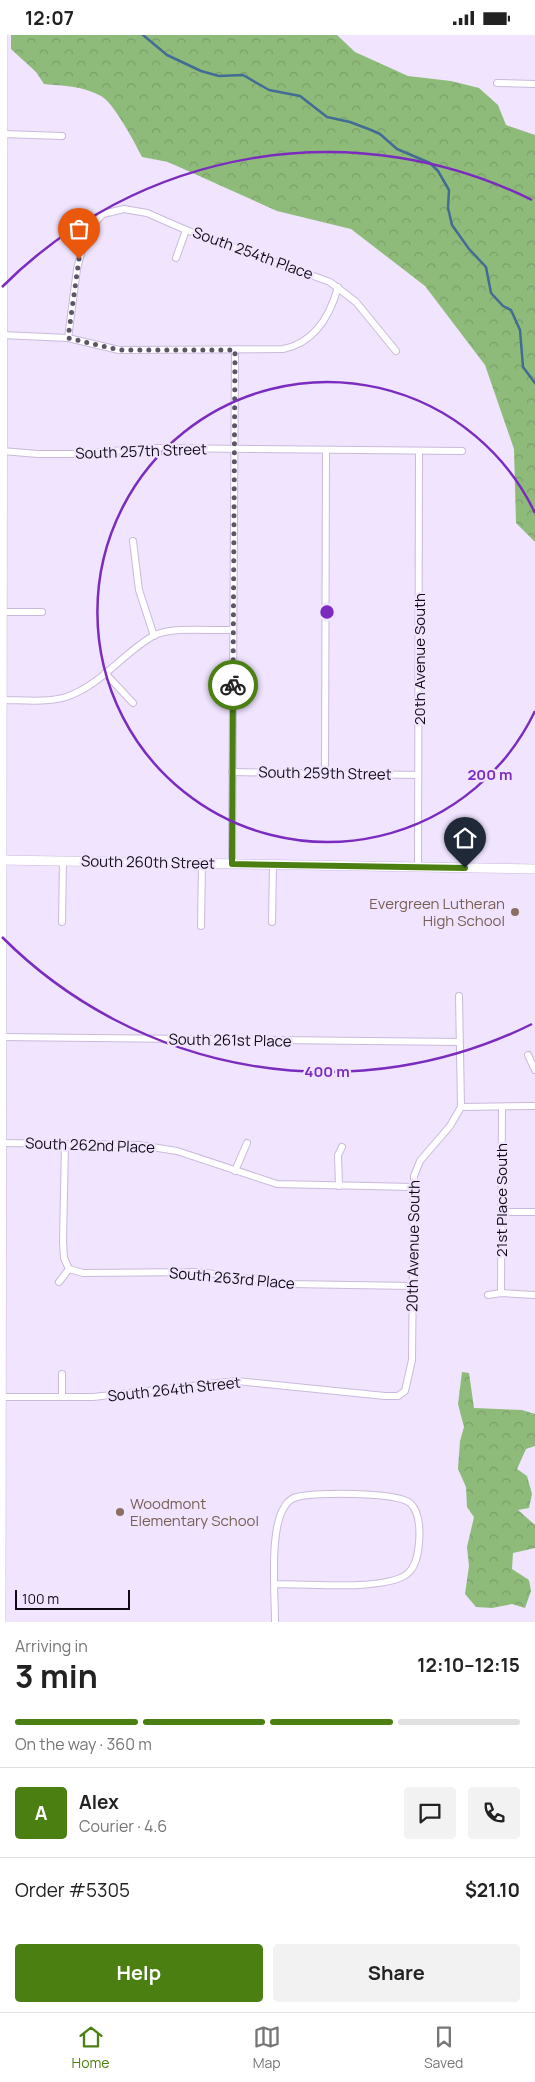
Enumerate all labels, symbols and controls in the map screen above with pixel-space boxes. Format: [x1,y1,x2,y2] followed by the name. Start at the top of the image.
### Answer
[25,5,74,31] text: 12:07
[58,208,100,259] pin
[65,215,93,243] icon: bag
[190,221,316,285] street label: South 254th Place
[75,438,207,464] street label: South 257th Street
[409,593,430,725] street label: 20th Avenue South
[318,603,336,621] centre of rings
[208,660,258,710] courier
[219,671,247,699] icon: bike
[258,761,392,785] street label: South 259th Street
[467,764,513,785] text: 200 m
[444,817,486,868] pin
[451,824,479,852] icon: home
[81,850,215,874] street label: South 260th Street
[369,893,505,931] place label: Evergreen Lutheran High School
[509,906,521,918] marker: Evergreen Lutheran High School
[168,1028,292,1052] street label: South 261st Place
[304,1061,350,1082] text: 400 m
[25,1132,155,1158] street label: South 262nd Place
[491,1143,512,1257] street label: 21st Place South
[401,1180,425,1312] street label: 20th Avenue South
[168,1262,296,1294] street label: South 263rd Place
[106,1372,242,1406] street label: South 264th Street
[130,1493,259,1531] place label: Woodmont Elementary School
[114,1506,126,1518] marker: Woodmont Elementary School
[15,1587,130,1610] scale bar
[22,1589,59,1608] text: 100 m
[15,1635,88,1657] text: Arriving in
[417,1652,520,1678] text: 12:10–12:15
[15,1654,98,1698] text: 3 min
[15,1733,152,1755] text: On the way · 360 m
[404,1787,456,1839] button: chat
[468,1787,520,1839] button: phone
[79,1789,119,1815] text: Alex
[35,1800,47,1826] text: A
[79,1815,167,1837] text: Courier · 4.6
[15,1877,130,1903] text: Order #5305
[465,1877,520,1903] text: $21.10
[15,1944,263,2002] button: Help
[273,1944,520,2002] button: Share
[72,2023,109,2072] tab: Home
[253,2023,281,2072] tab: Map
[424,2023,463,2072] tab: Saved

